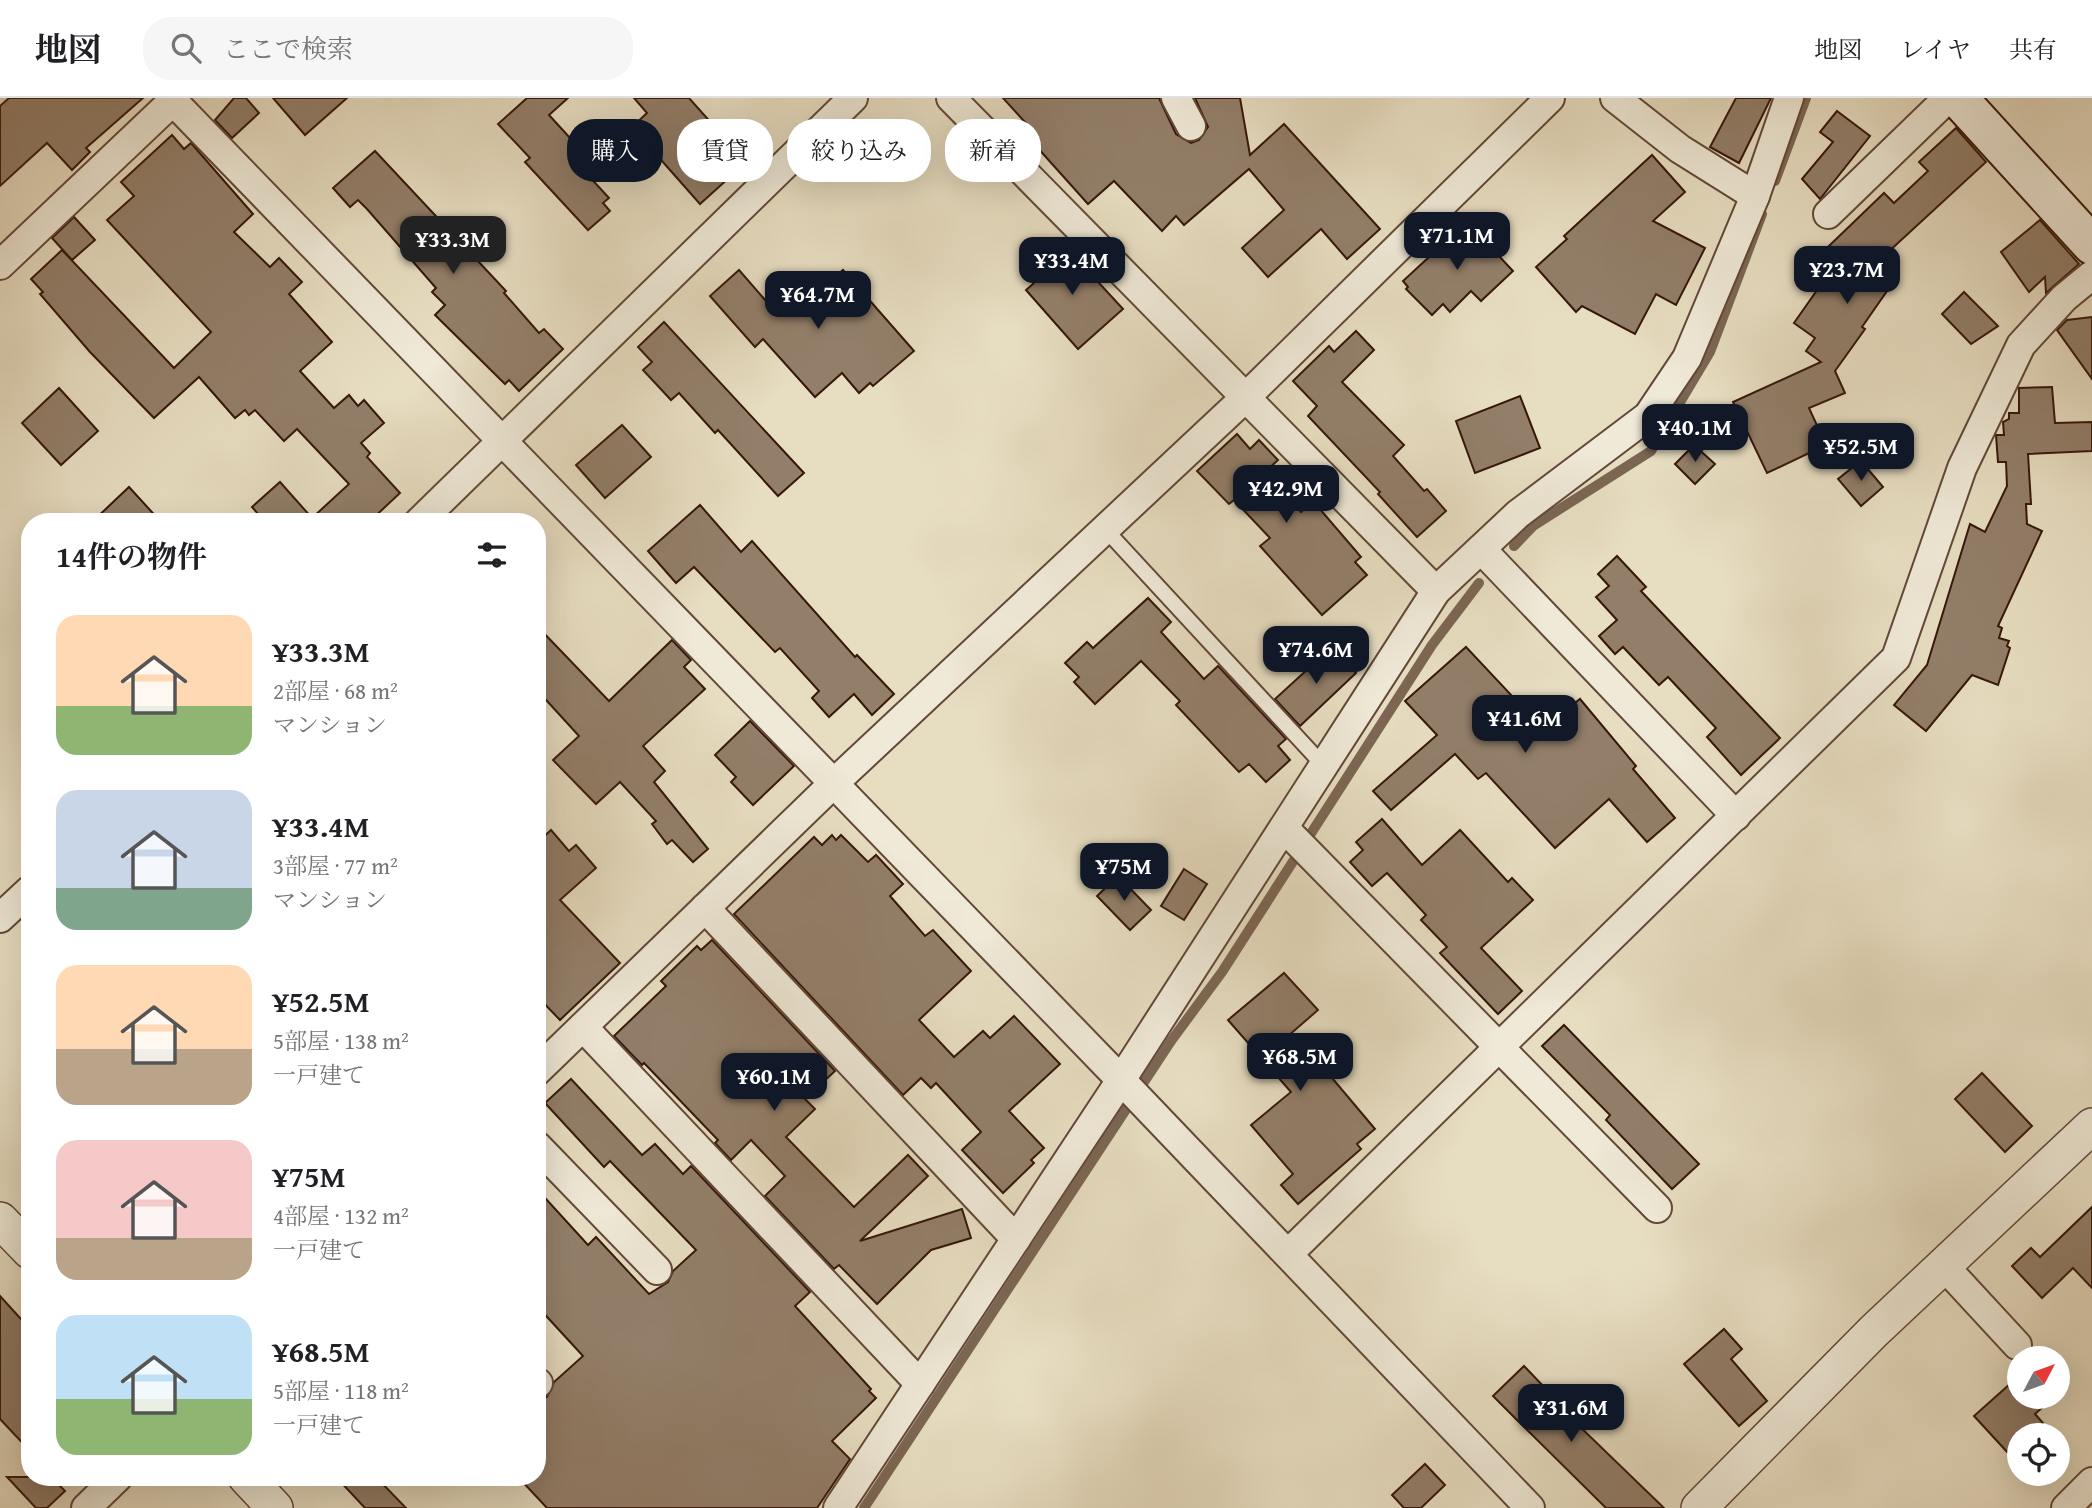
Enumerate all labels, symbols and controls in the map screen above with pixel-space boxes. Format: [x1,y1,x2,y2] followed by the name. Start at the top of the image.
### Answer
[143,17,633,80] search box
[35,25,101,73] text: 地図
[167,29,205,67] icon: search
[223,29,353,68] text: ここで検索
[1814,32,1862,67] text: 地図
[1900,32,1971,67] text: レイヤ
[2009,32,2057,67] text: 共有
[567,119,663,182] chip: 購入
[677,119,773,182] chip: 賃貸
[787,119,931,182] chip: 絞り込み
[945,119,1041,182] chip: 新着
[1400,212,1514,272] pin: ¥71.1M
[396,216,510,276] pin: ¥33.3M
[1420,218,1494,251] text: ¥71.1M
[416,222,490,255] text: ¥33.3M
[1015,238,1129,297] pin: ¥33.4M
[1035,243,1109,276] text: ¥33.4M
[1790,246,1904,306] pin: ¥23.7M
[1810,252,1884,285] text: ¥23.7M
[761,272,875,331] pin: ¥64.7M
[781,277,855,310] text: ¥64.7M
[1638,404,1752,464] pin: ¥40.1M
[1658,410,1732,443] text: ¥40.1M
[1804,424,1918,483] pin: ¥52.5M
[1824,429,1898,462] text: ¥52.5M
[1229,466,1343,525] pin: ¥42.9M
[1249,471,1323,504] text: ¥42.9M
[56,534,207,578] text: 14件の物件
[473,536,511,574] icon: filters
[1259,626,1373,686] pin: ¥74.6M
[273,629,369,673] text: ¥33.3M
[1279,632,1353,665] text: ¥74.6M
[112,643,196,727] icon: home
[273,674,398,707] text: 2部屋 · 68 m²
[1468,696,1582,755] pin: ¥41.6M
[1488,701,1562,734] text: ¥41.6M
[273,708,387,741] text: マンション
[273,804,369,848] text: ¥33.4M
[112,818,196,902] icon: home
[1083,844,1165,903] pin: ¥75M
[273,849,398,882] text: 3部屋 · 77 m²
[1096,849,1152,882] text: ¥75M
[273,883,387,916] text: マンション
[273,979,369,1023] text: ¥52.5M
[112,993,196,1077] icon: home
[273,1024,409,1057] text: 5部屋 · 138 m²
[1243,1034,1357,1093] pin: ¥68.5M
[1263,1039,1337,1072] text: ¥68.5M
[717,1054,831,1113] pin: ¥60.1M
[273,1058,365,1091] text: 一戸建て
[737,1059,811,1092] text: ¥60.1M
[273,1154,345,1198] text: ¥75M
[112,1168,196,1252] icon: home
[273,1199,409,1232] text: 4部屋 · 132 m²
[273,1233,365,1266] text: 一戸建て
[273,1329,369,1373] text: ¥68.5M
[112,1343,196,1427] icon: home
[2007,1346,2070,1409] north arrow
[2007,1346,2070,1486] map controls
[273,1374,409,1407] text: 5部屋 · 118 m²
[1514,1384,1628,1444] pin: ¥31.6M
[1534,1390,1608,1423] text: ¥31.6M
[273,1408,365,1441] text: 一戸建て
[2007,1423,2070,1486] button: locate

